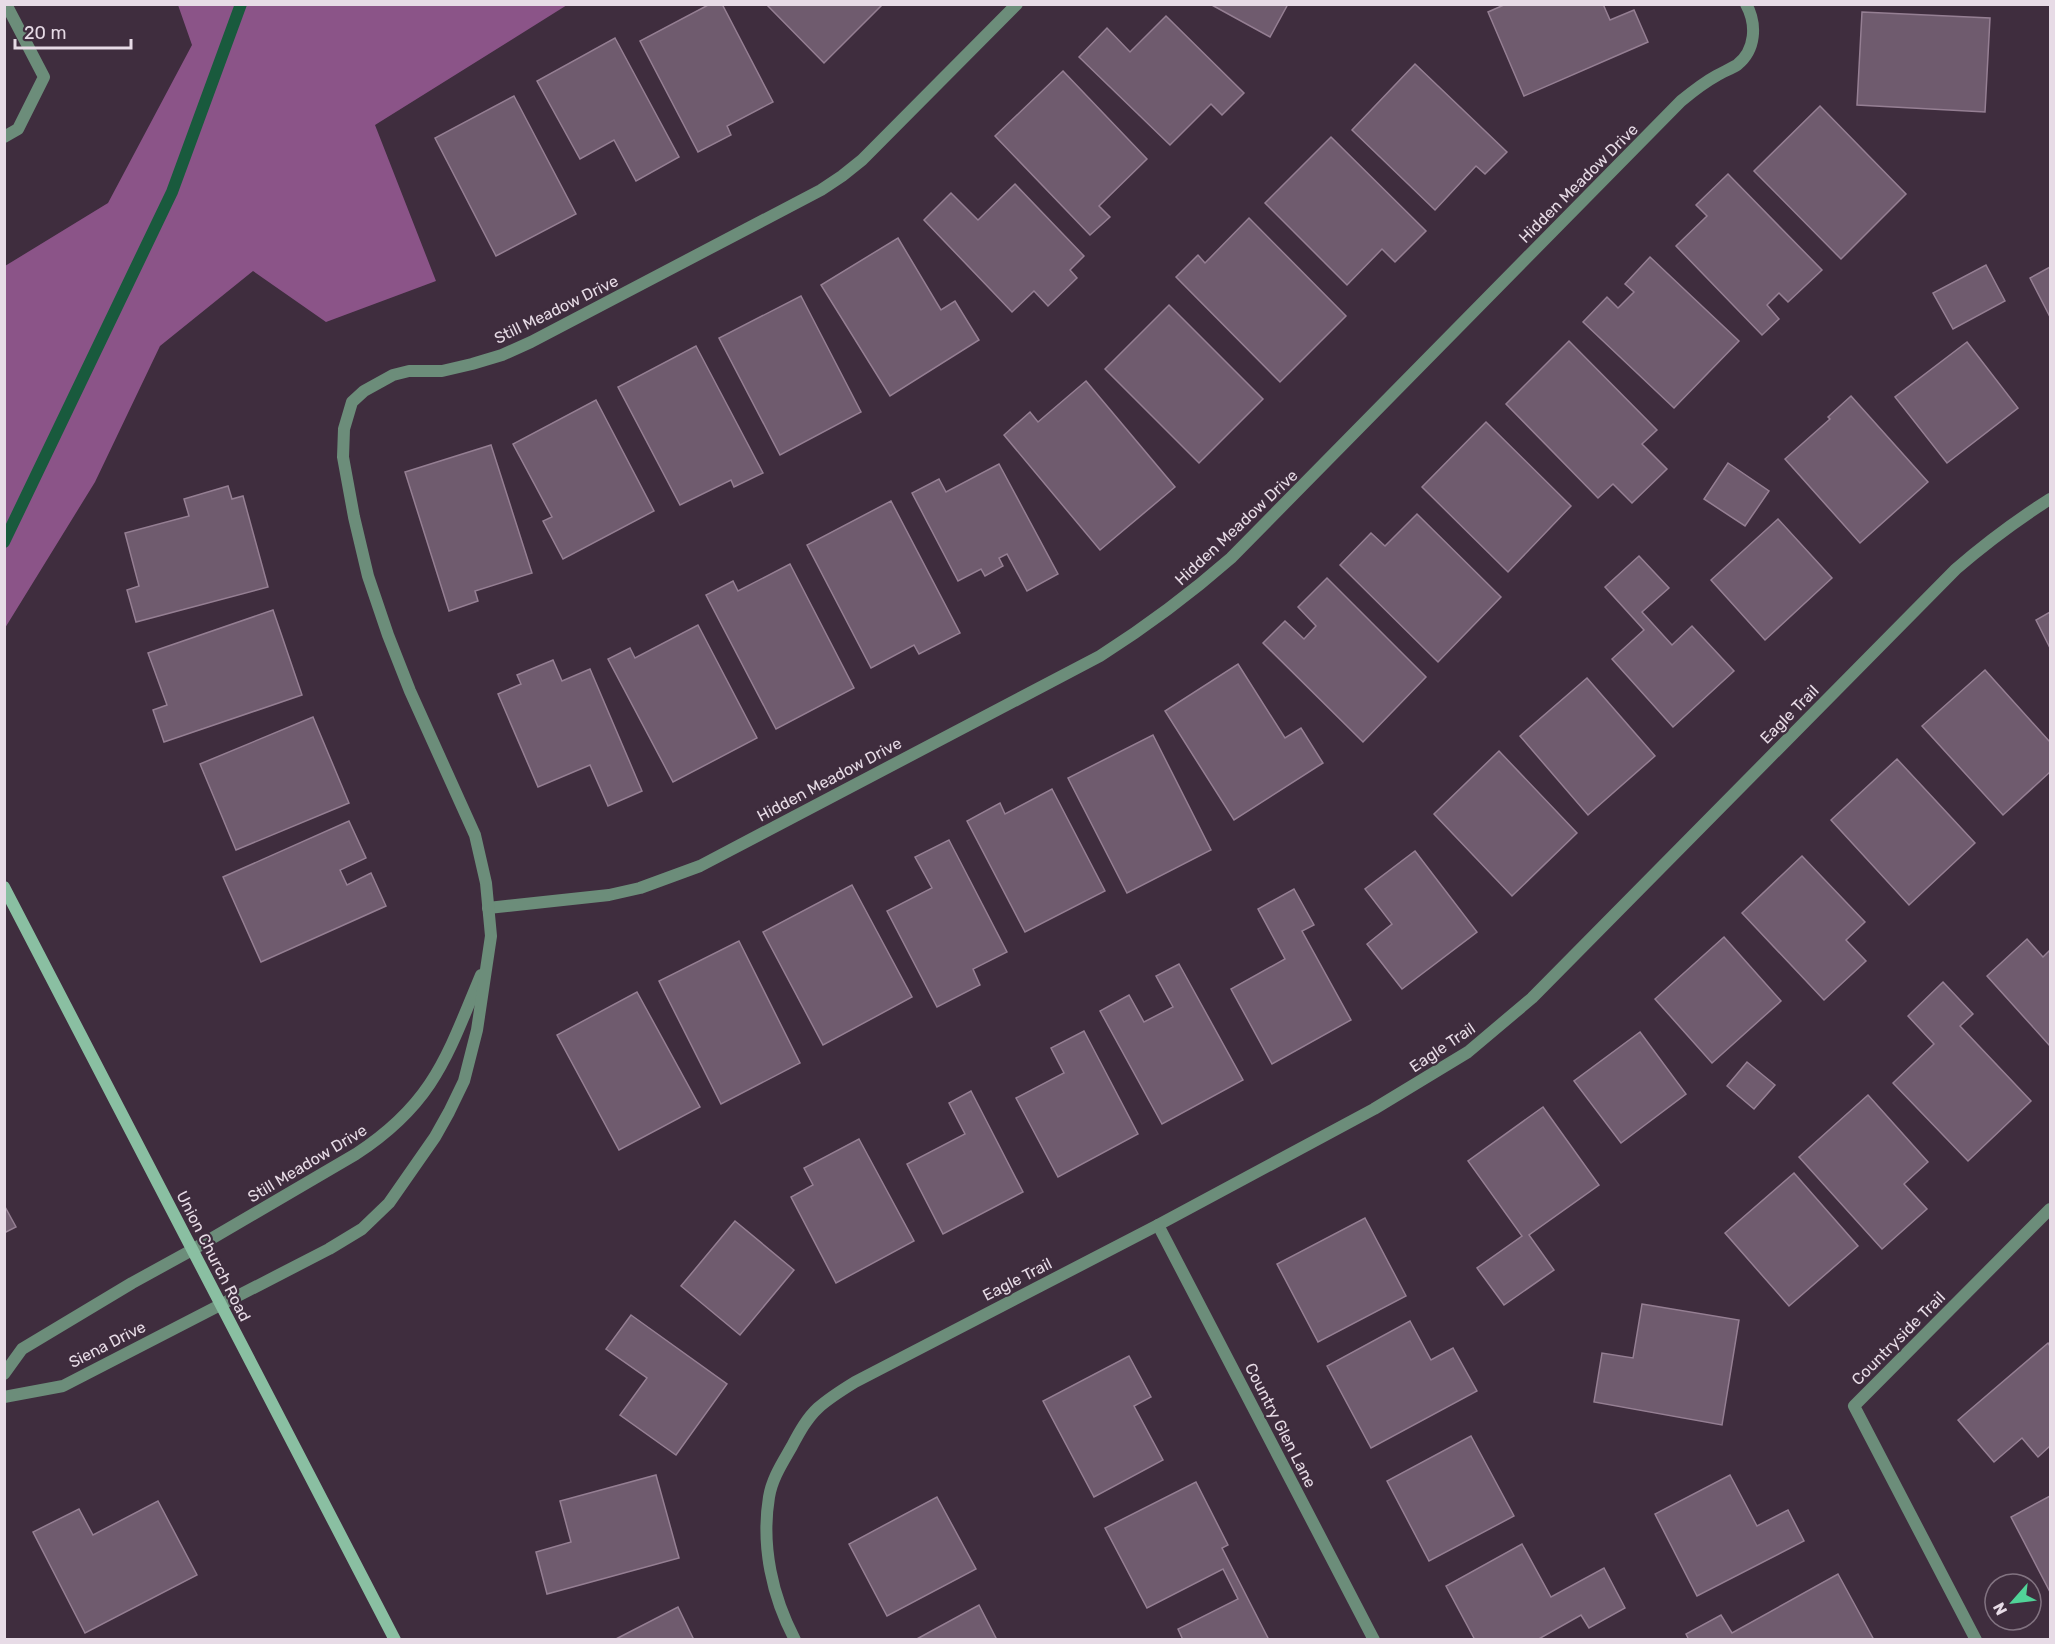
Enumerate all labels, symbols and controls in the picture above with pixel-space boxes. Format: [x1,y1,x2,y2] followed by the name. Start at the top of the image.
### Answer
[15,12,130,50] scale bar
[24,22,66,44] text: 20 m
[1515,120,1642,247] street label: Hidden Meadow Drive
[491,271,621,348] street label: Still Meadow Drive
[1171,466,1302,589] street label: Hidden Meadow Drive
[1756,681,1823,748] street label: Eagle Trail
[754,733,905,826] street label: Hidden Meadow Drive
[1406,1019,1479,1076] street label: Eagle Trail
[244,1120,370,1207] street label: Still Meadow Drive
[172,1188,255,1325] street label: Union Church Road
[980,1254,1055,1305] street label: Eagle Trail
[1848,1288,1949,1389] street label: Countryside Trail
[66,1317,149,1372] street label: Siena Drive
[1241,1360,1320,1491] street label: Country Glen Lane
[1983,1572,2043,1632] north arrow
[1989,1599,2011,1618] text: N

